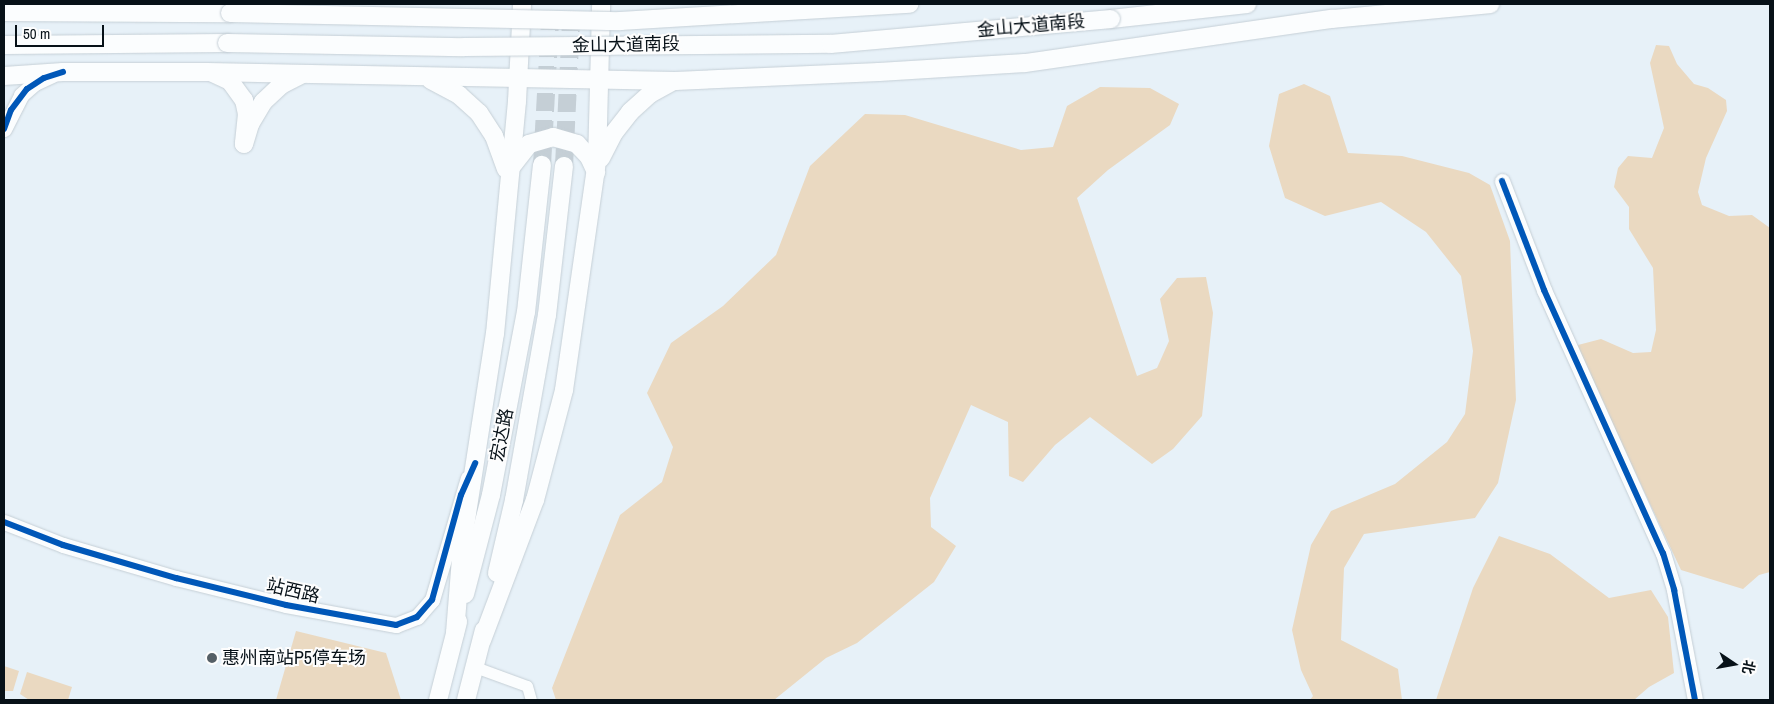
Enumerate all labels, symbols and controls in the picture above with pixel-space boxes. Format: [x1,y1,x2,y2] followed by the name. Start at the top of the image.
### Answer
[976,11,1086,41] street label: 金山大道南段
[18,15,106,47] scale bar
[23,23,50,44] text: 50 m
[572,33,680,57] street label: 金山大道南段
[486,406,518,464] street label: 宏达路
[264,574,322,608] street label: 站西路
[1709,639,1759,689] north arrow
[222,647,366,669] place label: 惠州南站P5停车场
[206,652,218,664] marker: 惠州南站P5停车场
[1738,658,1759,676] text: 北

